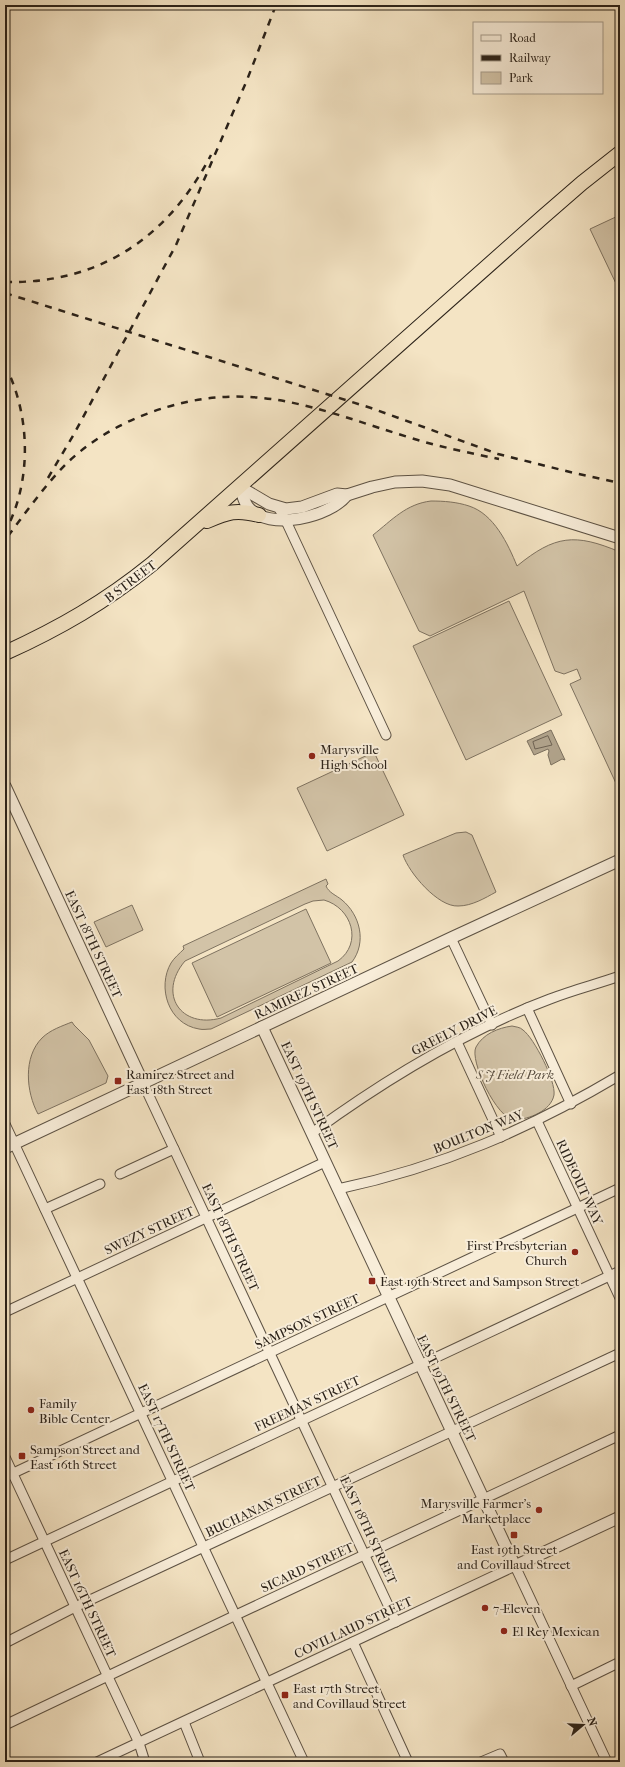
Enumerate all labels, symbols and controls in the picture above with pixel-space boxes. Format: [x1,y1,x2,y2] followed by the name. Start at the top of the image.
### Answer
[473,22,603,94] legend
[509,31,536,45] text: Road
[509,51,551,65] text: Railway
[509,71,534,85] text: Park
[102,557,159,606] street label: B STREET
[320,742,388,772] place label: Marysville High School
[307,751,317,761] marker: Marysville High School
[62,888,125,1001] street label: EAST 18TH STREET
[252,961,361,1022] street label: RAMIREZ STREET
[409,1002,500,1058] street label: GREELY DRIVE
[278,1039,341,1152] street label: EAST 19TH STREET
[126,1067,235,1097] place label: Ramirez Street and East 18th Street
[475,1067,554,1082] park label: S J Field Park
[113,1076,123,1086] marker: Ramirez Street and East 18th Street
[431,1106,527,1156] street label: BOULTON WAY
[553,1137,606,1228] street label: RIDEOUT WAY
[199,1181,262,1294] street label: EAST 18TH STREET
[102,1203,197,1258] street label: SWEZY STREET
[467,1238,568,1268] place label: First Presbyterian Church
[570,1247,580,1257] marker: First Presbyterian Church
[380,1274,580,1289] place label: East 19th Street and Sampson Street
[367,1276,377,1286] marker: East 19th Street and Sampson Street
[252,1290,362,1352] street label: SAMPSON STREET
[414,1332,479,1445] street label: EAST 19TH STREET
[252,1372,363,1435] street label: FREEMAN STREET
[135,1381,198,1494] street label: EAST 17TH STREET
[39,1396,110,1426] place label: Family Bible Center
[26,1405,36,1415] marker: Family Bible Center
[30,1442,141,1472] place label: Sampson Street and East 16th Street
[17,1451,27,1461] marker: Sampson Street and East 16th Street
[203,1473,324,1540] street label: BUCHANAN STREET
[337,1474,400,1587] street label: EAST 18TH STREET
[421,1496,532,1526] place label: Marysville Farmer's Marketplace
[534,1505,544,1515] marker: Marysville Farmer's Marketplace
[509,1530,519,1540] marker: East 19th Street and Covillaud Street
[258,1539,356,1595] street label: SICARD STREET
[457,1542,571,1572] place label: East 19th Street and Covillaud Street
[56,1547,119,1660] street label: EAST 16TH STREET
[292,1593,415,1661] street label: COVILLAUD STREET
[493,1601,541,1616] place label: 7-Eleven
[480,1603,490,1613] marker: 7-Eleven
[512,1624,600,1639] place label: El Rey Mexican
[499,1626,509,1636] marker: El Rey Mexican
[293,1681,407,1711] place label: East 17th Street and Covillaud Street
[280,1690,290,1700] marker: East 17th Street and Covillaud Street
[563,1705,603,1745] north arrow
[584,1716,600,1729] text: N

